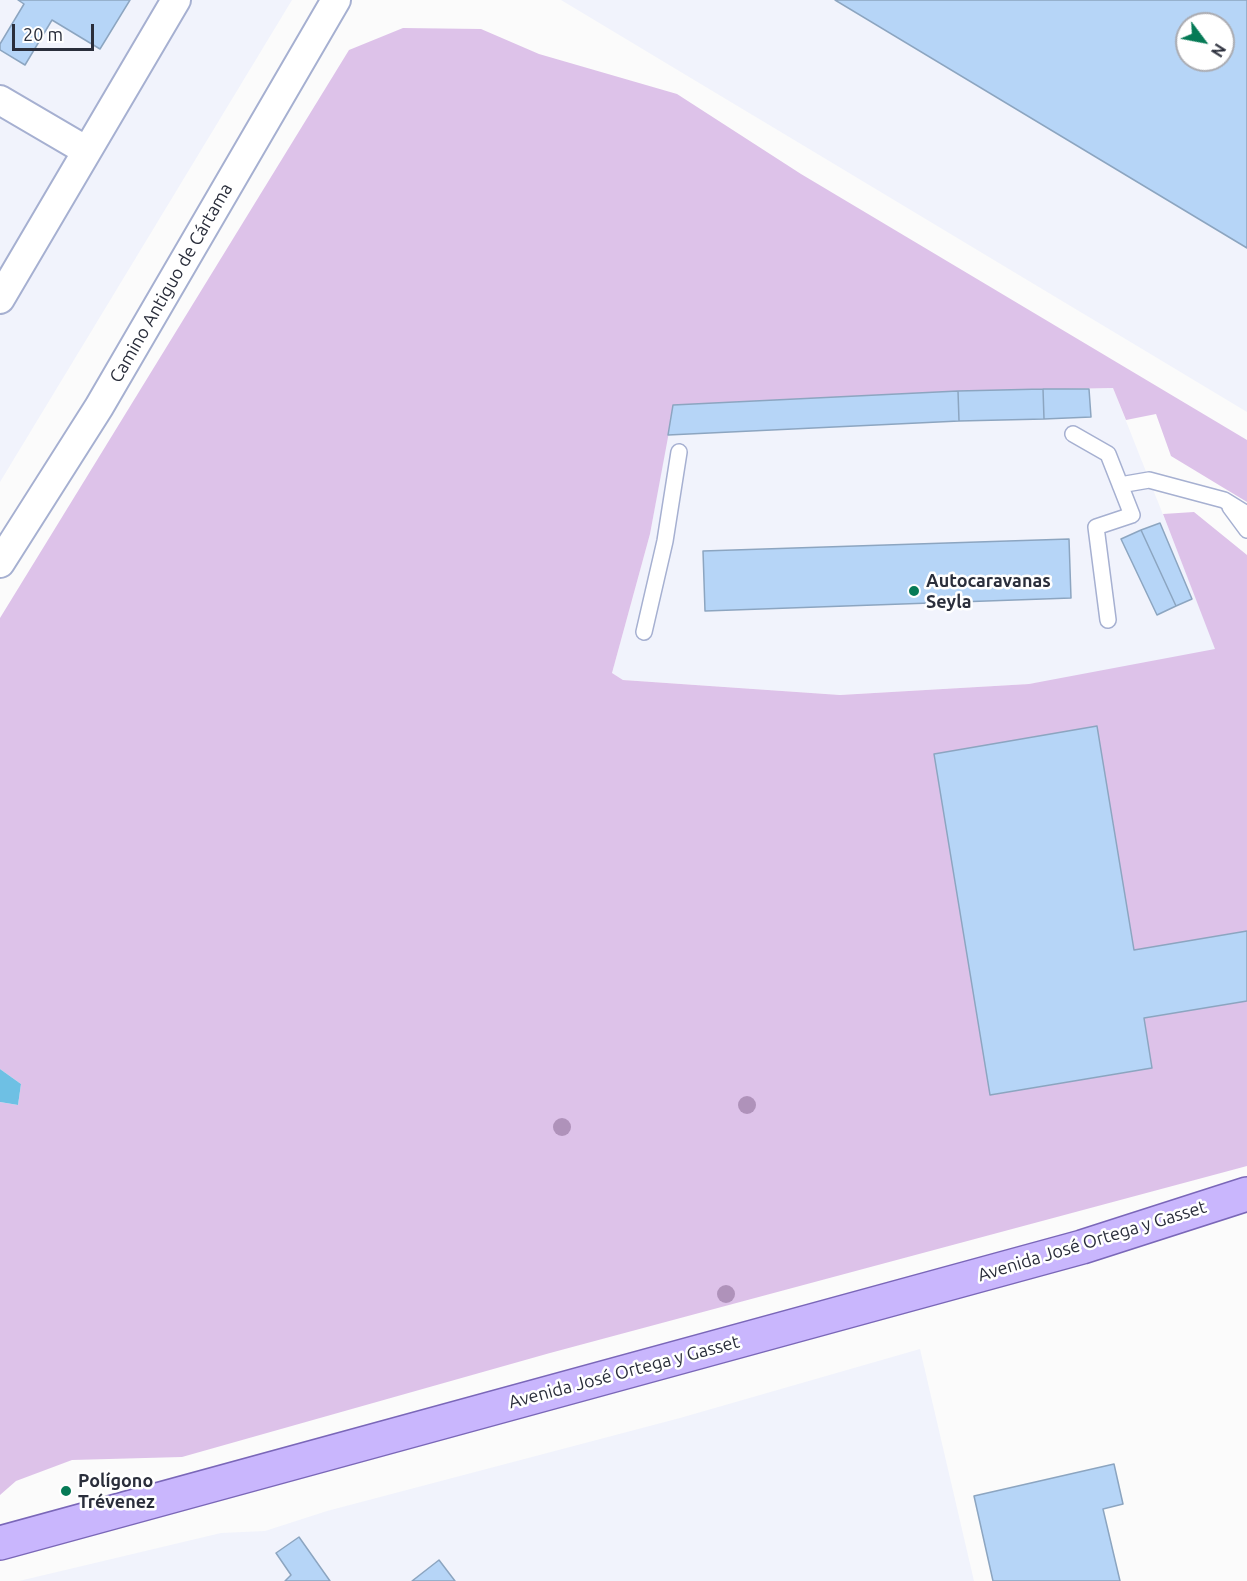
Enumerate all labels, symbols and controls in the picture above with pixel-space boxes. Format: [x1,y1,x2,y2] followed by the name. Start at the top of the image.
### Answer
[15,12,98,50] scale bar
[1175,12,1235,72] north arrow
[23,24,63,44] text: 20 m
[1208,41,1229,60] text: N
[105,179,237,387] street label: Camino Antiguo de Cártama
[926,570,1051,612] place label: Autocaravanas Seyla
[907,584,921,598] marker: Autocaravanas Seyla
[975,1196,1209,1286] street label: Avenida José Ortega y Gasset
[506,1331,742,1413] street label: Avenida José Ortega y Gasset
[78,1470,155,1512] place label: Polígono Trévenez
[59,1484,73,1498] marker: Polígono Trévenez

